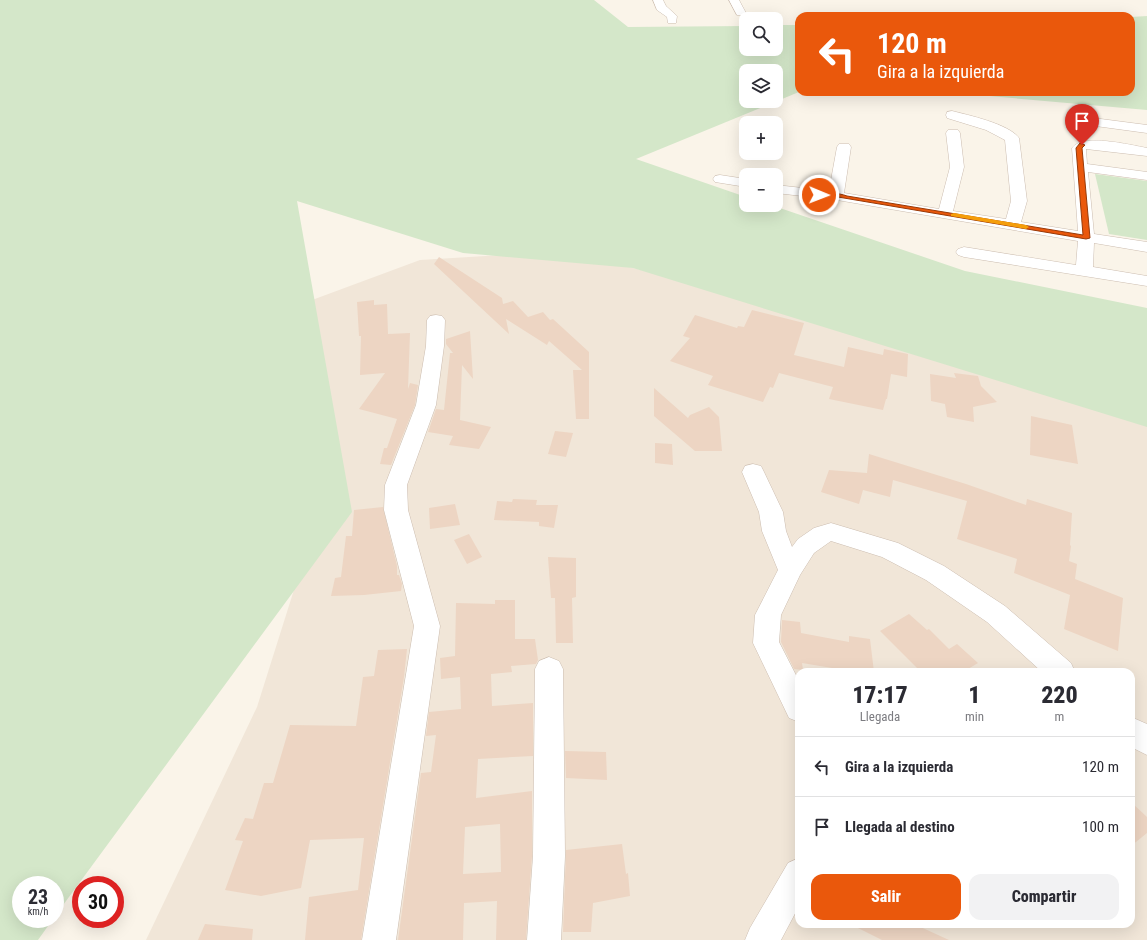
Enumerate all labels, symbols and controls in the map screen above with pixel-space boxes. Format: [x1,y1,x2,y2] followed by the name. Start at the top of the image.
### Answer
[739,12,783,212] map controls
[739,12,783,56] button: search
[877,27,947,60] text: 120 m
[811,28,863,80] icon: left
[877,61,1004,82] text: Gira a la izquierda
[739,64,783,108] button: layers
[1065,104,1099,145] pin
[1071,110,1093,132] icon: arrive
[739,116,783,160] button: +
[739,168,783,212] button: −
[798,174,840,216] position arrow
[852,681,908,709] text: 17:17
[968,681,981,709] text: 1
[1041,681,1078,709] text: 220
[860,709,900,724] text: Llegada
[965,709,984,724] text: min
[1055,709,1064,724] text: m
[811,756,833,778] icon: left
[845,758,953,776] text: Gira a la izquierda
[1082,758,1119,776] text: 120 m
[811,816,833,838] icon: arrive
[845,818,955,836] text: Llegada al destino
[1082,818,1119,836] text: 100 m
[811,874,961,920] button: Salir
[969,874,1119,920] button: Compartir
[72,876,124,928] speed limit sign: 30
[28,885,48,909] text: 23
[28,906,48,917] text: km/h

